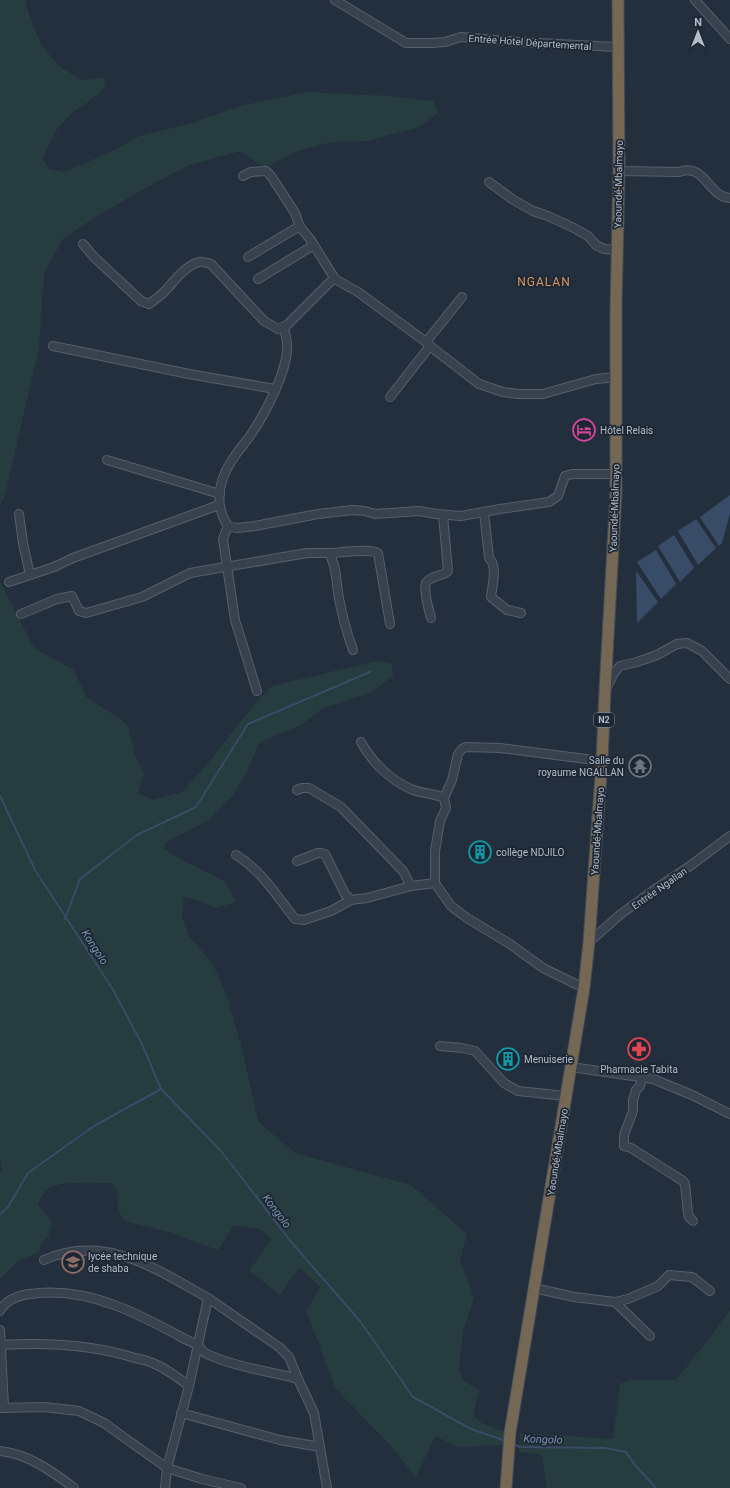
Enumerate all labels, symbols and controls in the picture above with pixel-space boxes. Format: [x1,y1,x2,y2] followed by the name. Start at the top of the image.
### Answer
[678,12,718,52] north arrow
[694,16,702,29] text: N
[468,33,592,52] street label: Entrée Hotel Départemental
[612,140,625,228] street label: Yaoundé-Mbalmayo
[517,275,571,289] district label: NGALAN
[571,417,597,443] hotel icon: Hôtel Relais
[600,425,653,436] place label: Hôtel Relais
[607,463,622,552] street label: Yaoundé-Mbalmayo
[594,713,614,727] road number: N2
[627,753,653,779] temple icon: Salle du royaume NGALLAN
[538,755,624,778] place label: Salle du royaume NGALLAN
[589,786,606,875] street label: Yaoundé-Mbalmayo
[467,839,493,865] building icon: collège NDJILO
[496,847,565,858] place label: collège NDJILO
[630,865,689,912] street label: Entrée Ngallan
[78,927,111,967] water label: Kongolo
[626,1036,652,1062] pharmacy icon: Pharmacie Tabita
[495,1046,521,1072] building icon: Menuiserie
[524,1054,573,1065] place label: Menuiserie
[600,1064,678,1075] place label: Pharmacie Tabita
[545,1107,570,1197] street label: Yaoundé-Mbalmayo
[260,1192,294,1231] water label: Kongolo
[60,1249,86,1275] school or university icon: lycée technique de shaba
[88,1251,157,1274] place label: lycée technique de shaba
[523,1432,563,1447] water label: Kongolo

